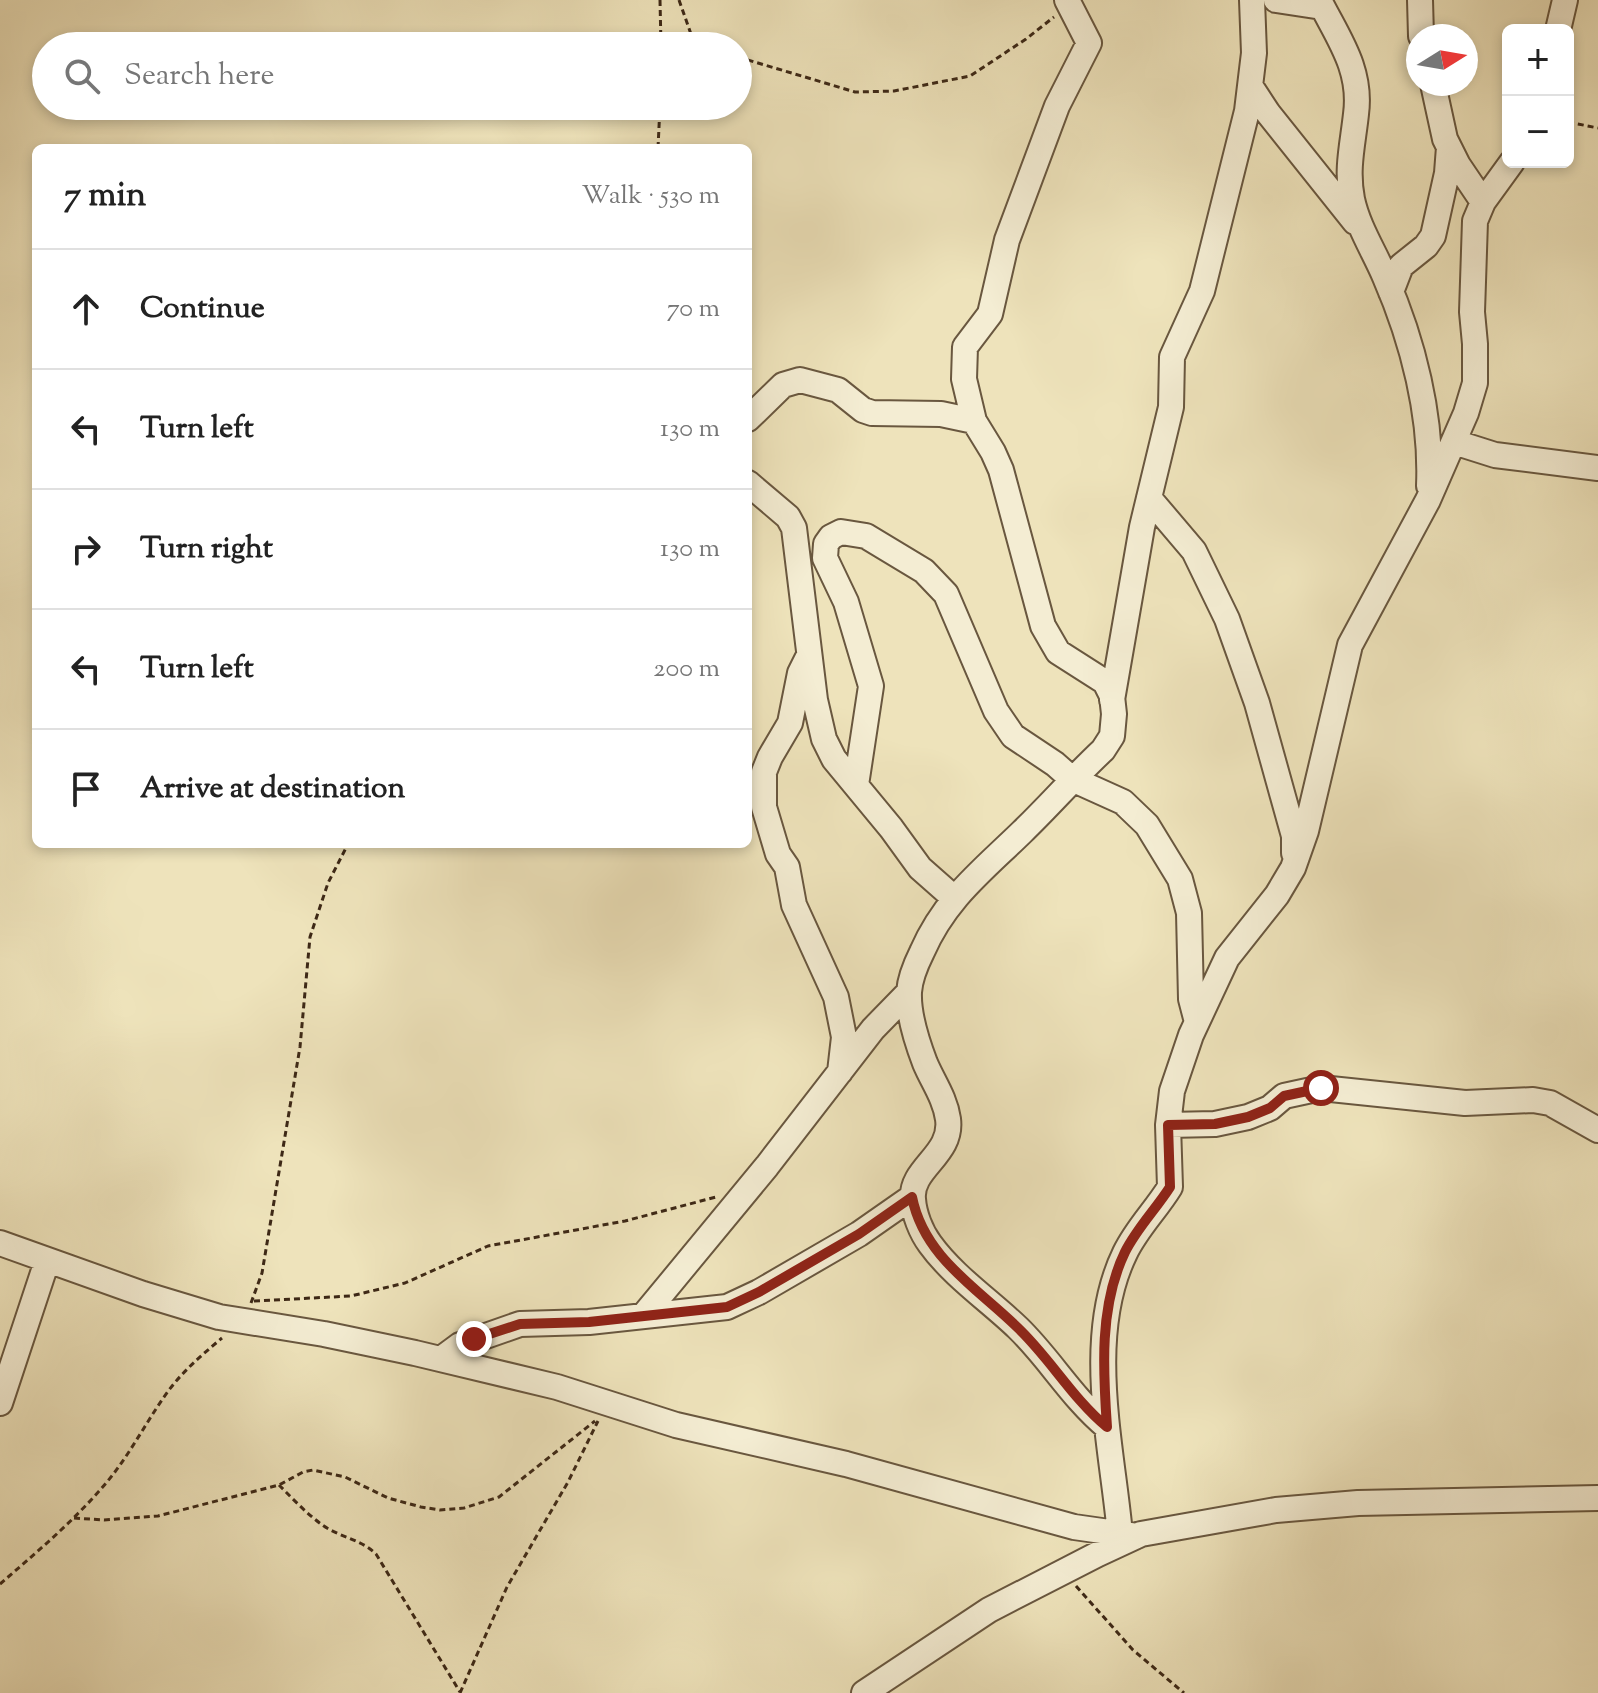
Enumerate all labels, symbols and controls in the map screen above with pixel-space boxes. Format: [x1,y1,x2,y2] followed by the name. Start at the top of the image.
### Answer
[1406,24,1478,96] north arrow
[1502,24,1574,168] map controls
[1502,24,1574,96] button: +
[32,32,752,120] search box
[60,54,104,98] icon: search
[124,55,274,98] text: Search here
[1502,96,1574,168] button: −
[64,172,146,221] text: 7 min
[581,178,720,215] text: Walk · 530 m
[64,287,108,331] icon: ahead
[140,288,265,331] text: Continue
[667,291,720,328] text: 70 m
[64,407,108,451] icon: left
[140,408,254,451] text: Turn left
[660,411,720,448] text: 130 m
[64,527,108,571] icon: right
[140,528,273,571] text: Turn right
[660,531,720,568] text: 130 m
[64,647,108,691] icon: left
[140,648,254,691] text: Turn left
[653,651,720,688] text: 200 m
[64,767,108,811] icon: arrive
[140,768,405,811] text: Arrive at destination
[1303,1070,1339,1106] route start
[456,1321,492,1357] route end

